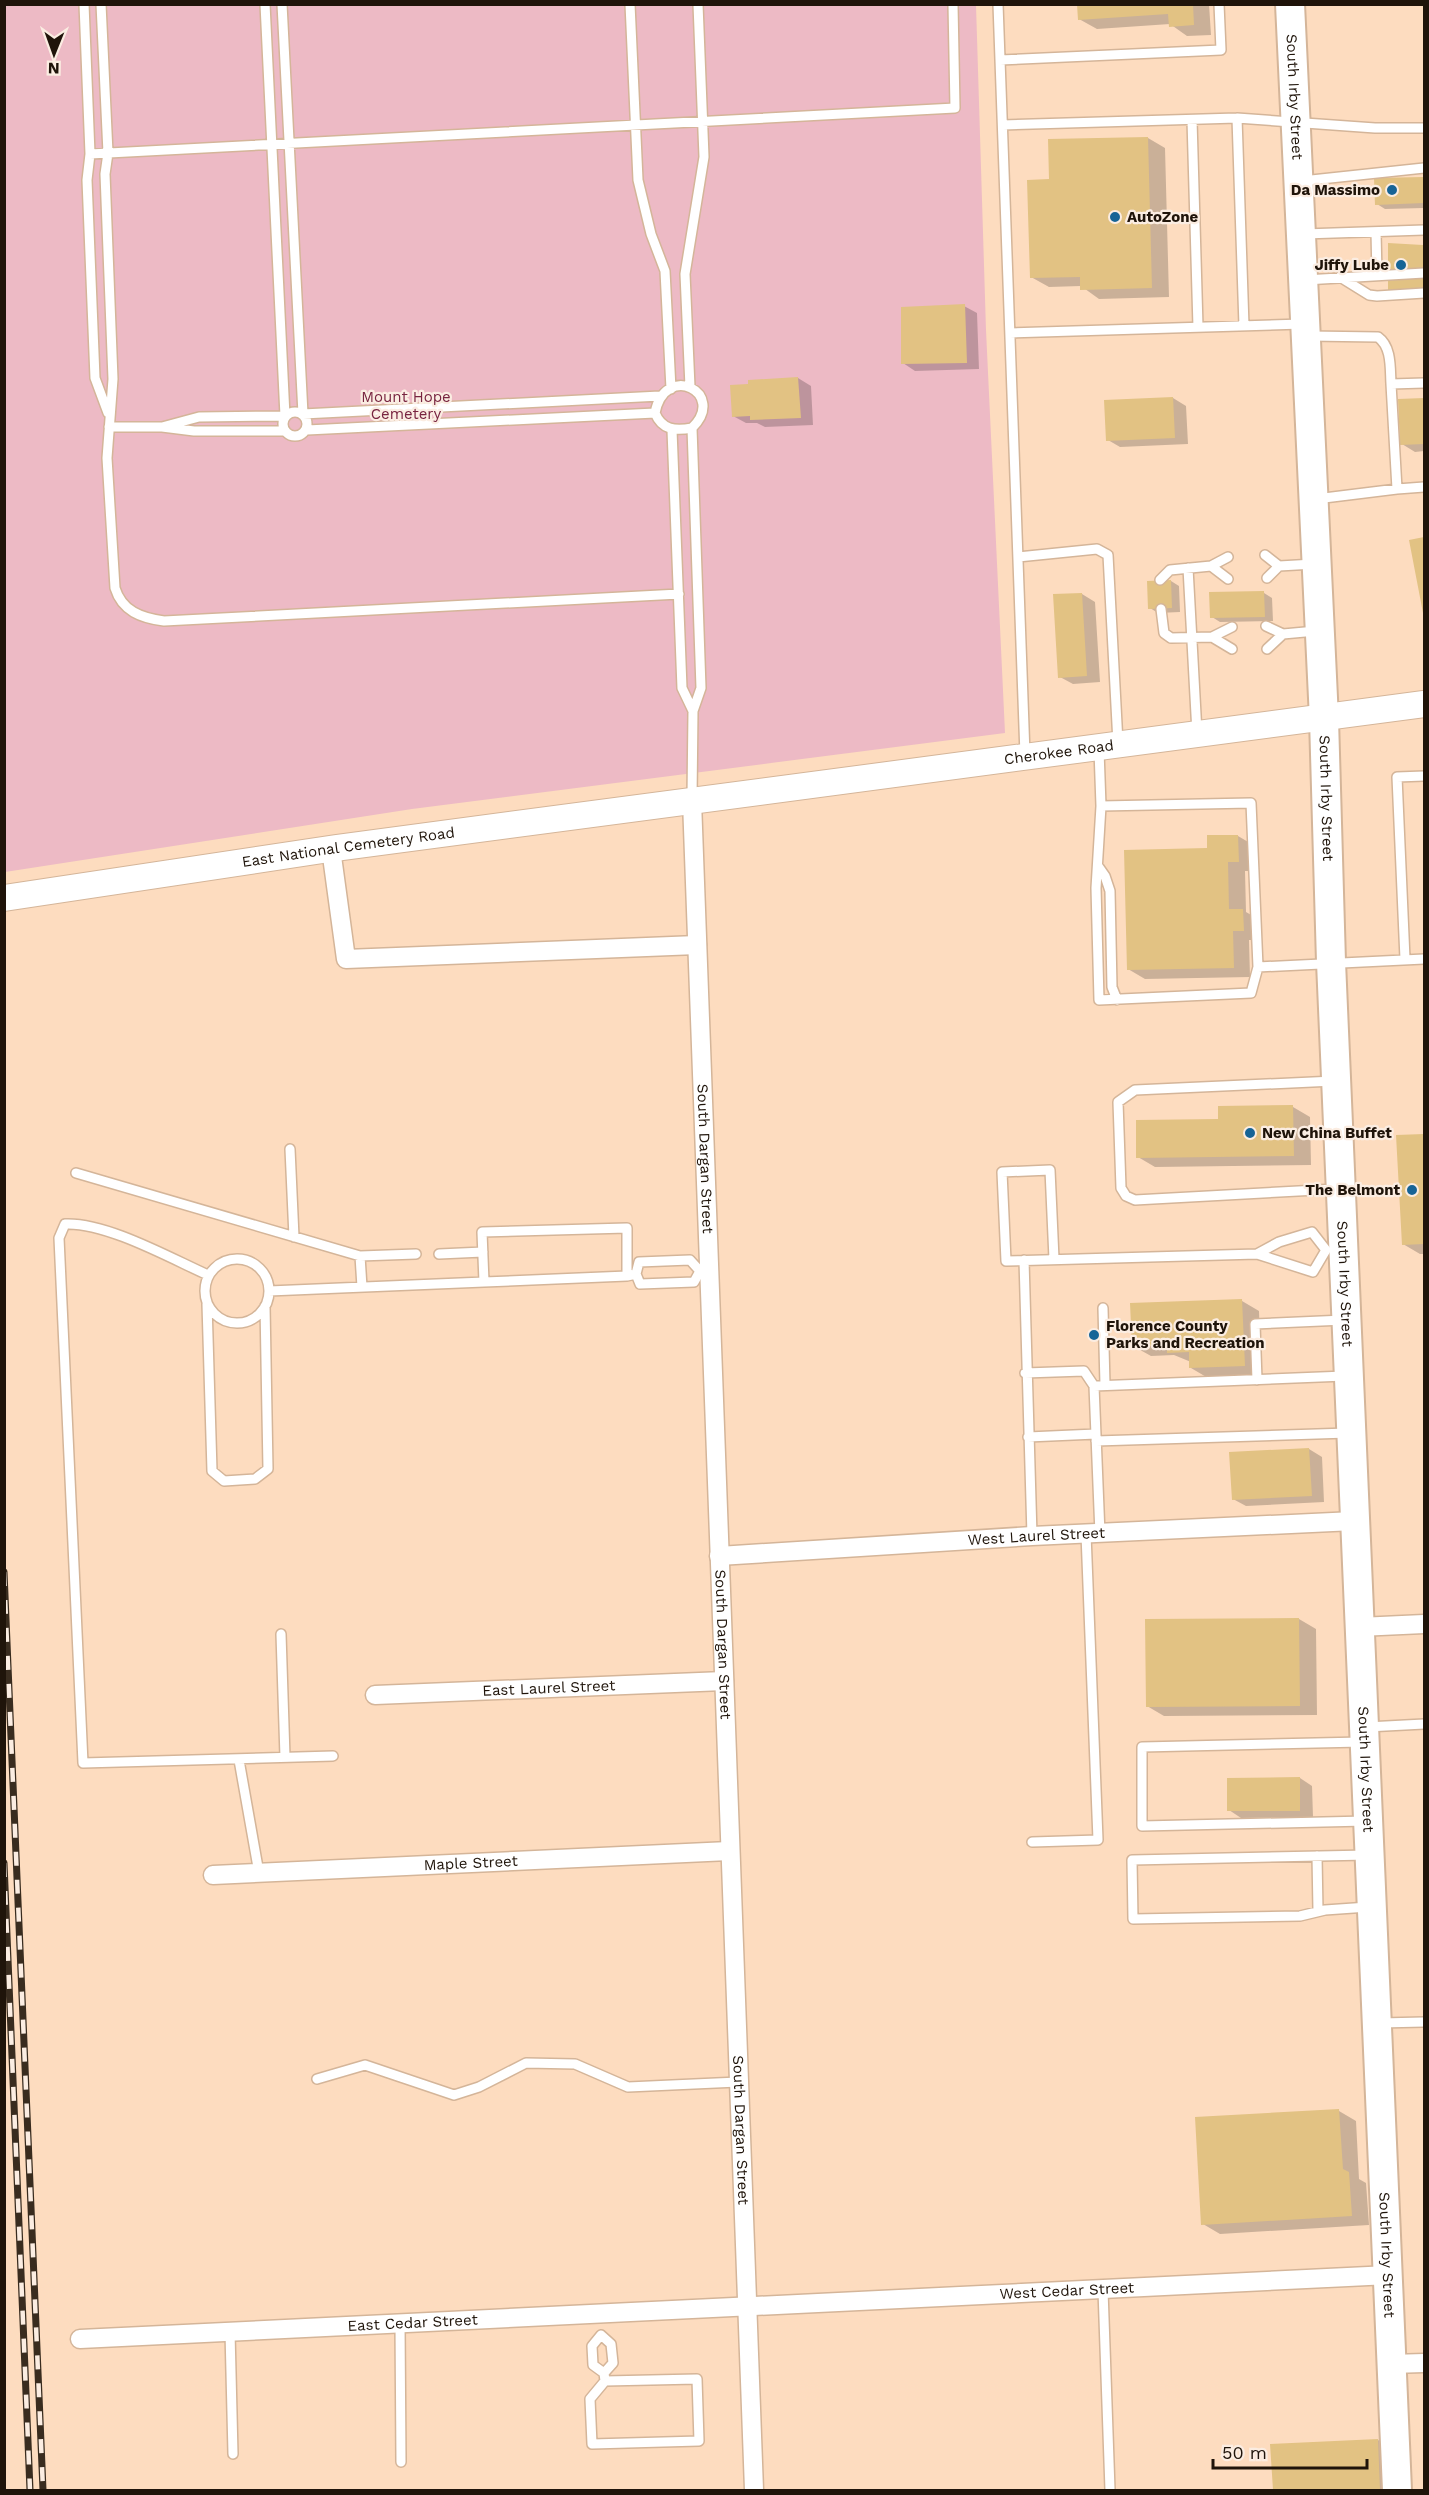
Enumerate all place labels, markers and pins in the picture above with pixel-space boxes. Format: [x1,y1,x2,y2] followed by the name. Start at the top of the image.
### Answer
[1291,181,1380,199] place label: Da Massimo
[1385,183,1399,197] marker: Da Massimo
[1127,208,1198,226] place label: AutoZone
[1108,210,1122,224] marker: AutoZone
[1314,256,1389,274] place label: Jiffy Lube
[1394,258,1408,272] marker: Jiffy Lube
[1262,1124,1392,1142] place label: New China Buffet
[1243,1126,1257,1140] marker: New China Buffet
[1305,1181,1400,1199] place label: The Belmont
[1405,1183,1419,1197] marker: The Belmont
[1106,1317,1264,1352] place label: Florence County Parks and Recreation
[1087,1328,1101,1342] marker: Florence County Parks and Recreation

